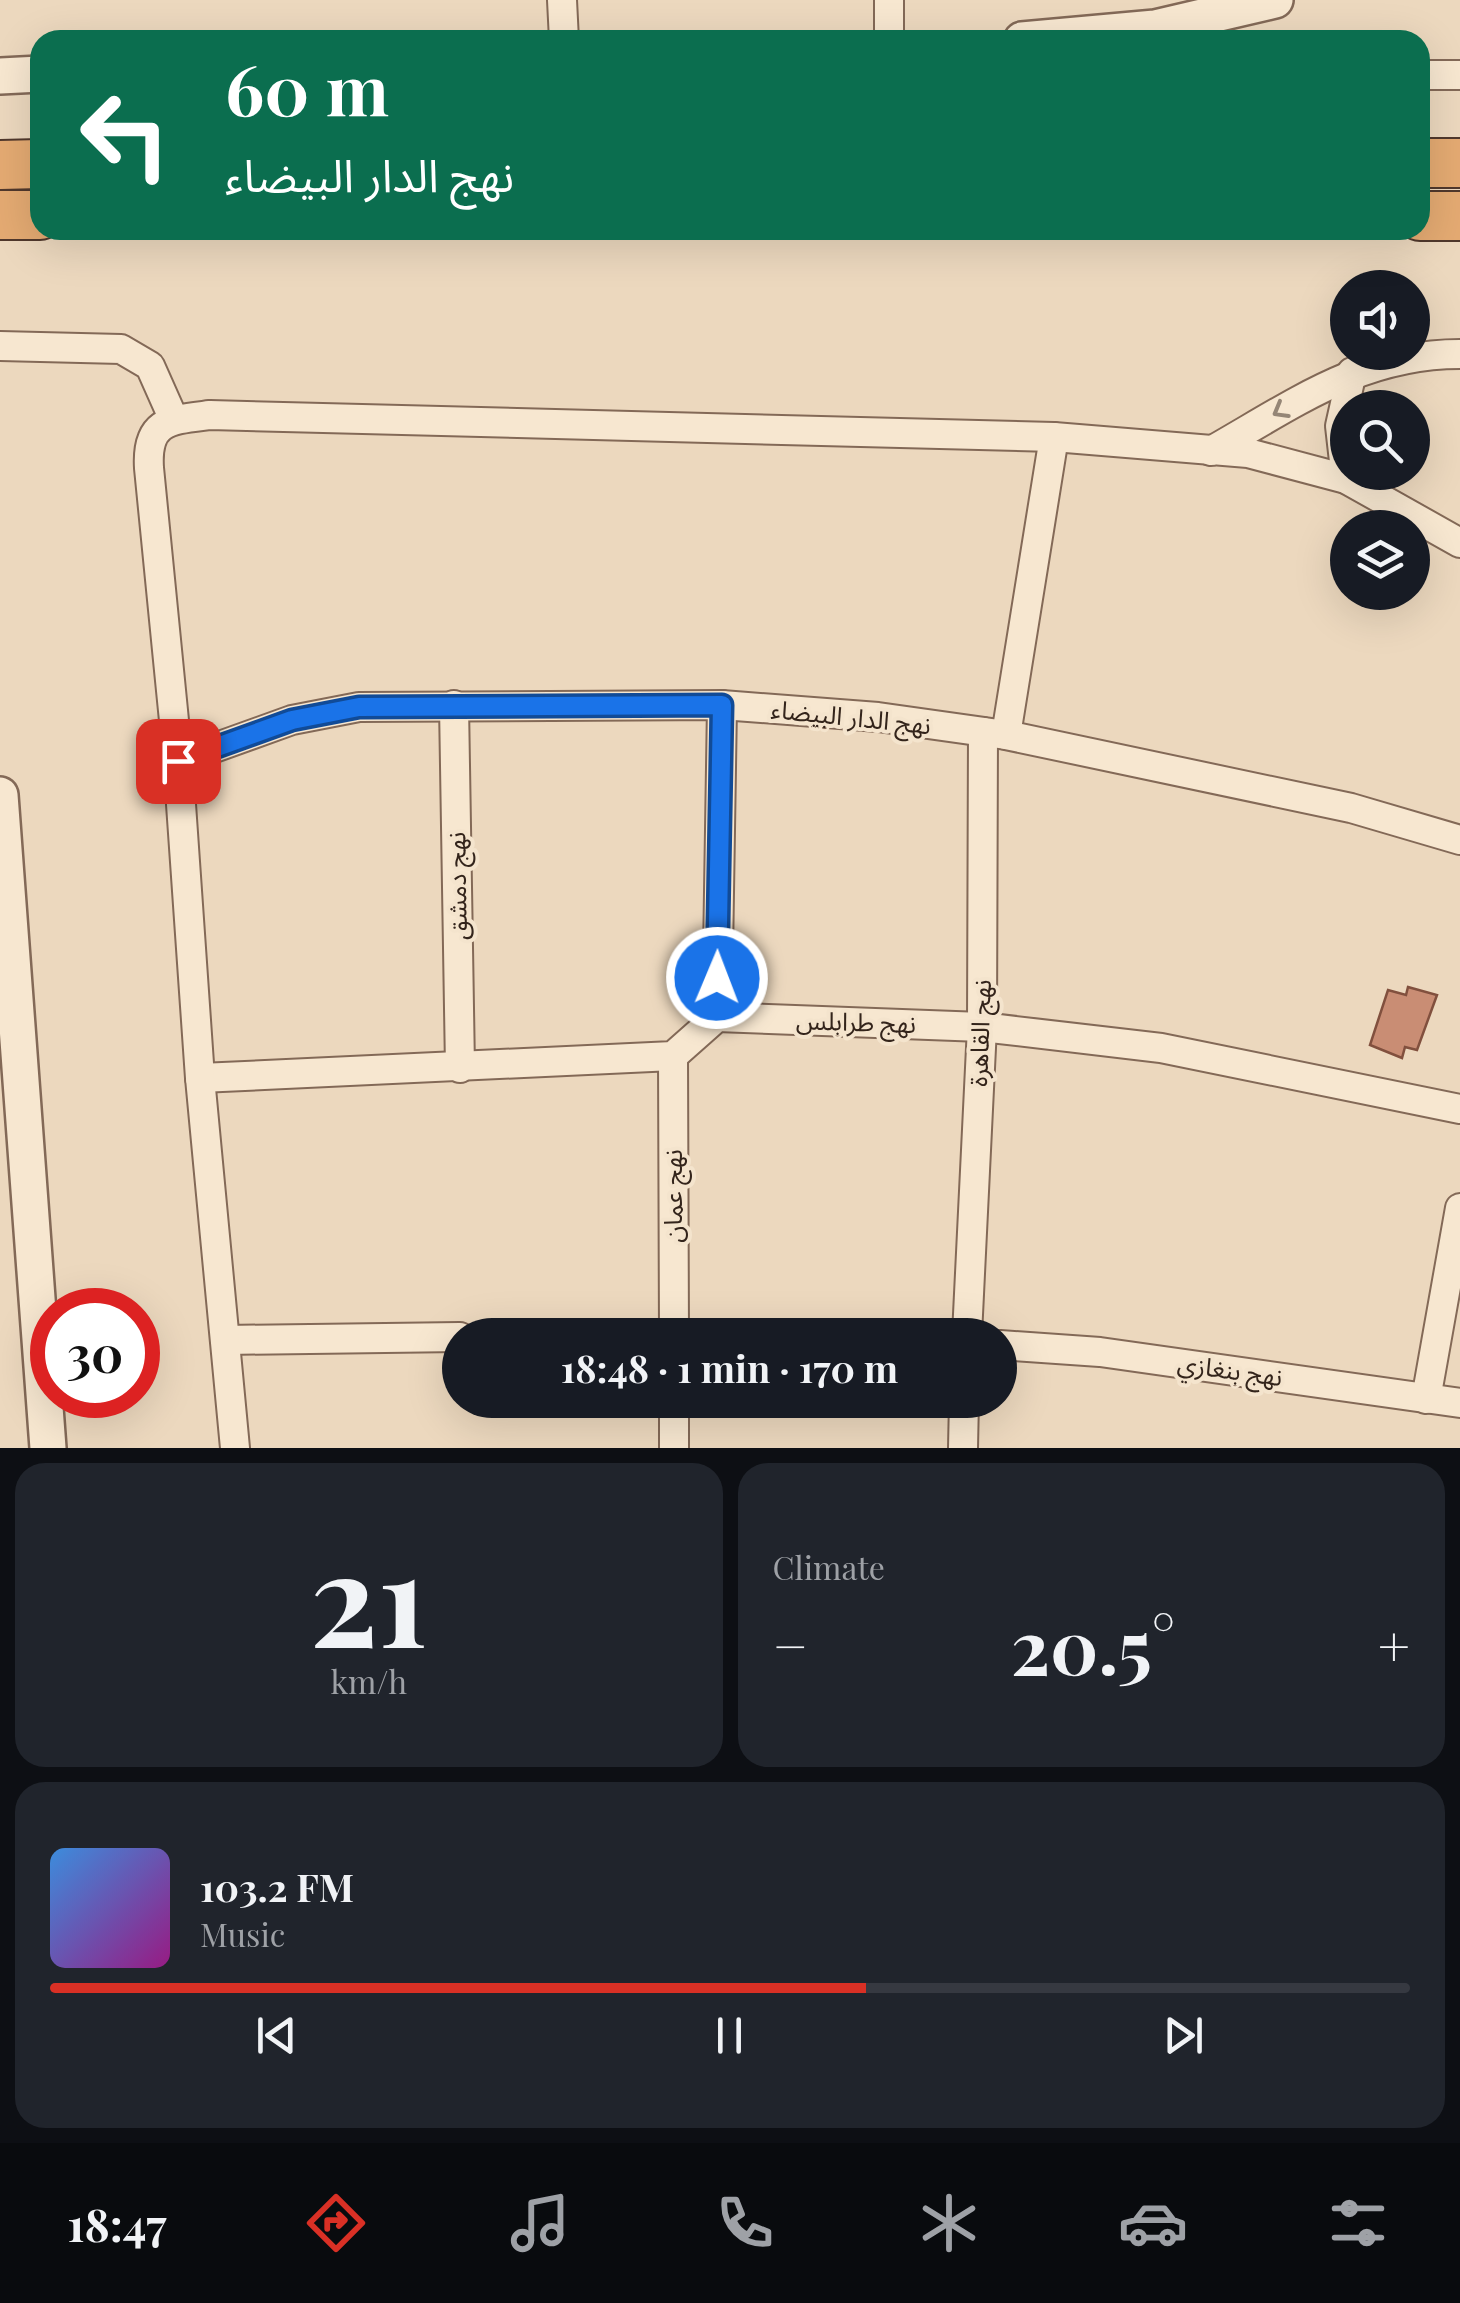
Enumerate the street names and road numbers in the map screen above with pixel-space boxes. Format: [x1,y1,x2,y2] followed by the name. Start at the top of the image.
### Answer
[769,691,933,744] street label: نهج الدار البيضاء
[438,831,477,940] street label: نهج دمشق
[960,979,1001,1087] street label: نهج القاهرة
[795,1002,917,1043] street label: نهج طرابلس
[655,1149,692,1243] street label: نهج عمان
[1175,1345,1285,1397] street label: نهج بنغازي

